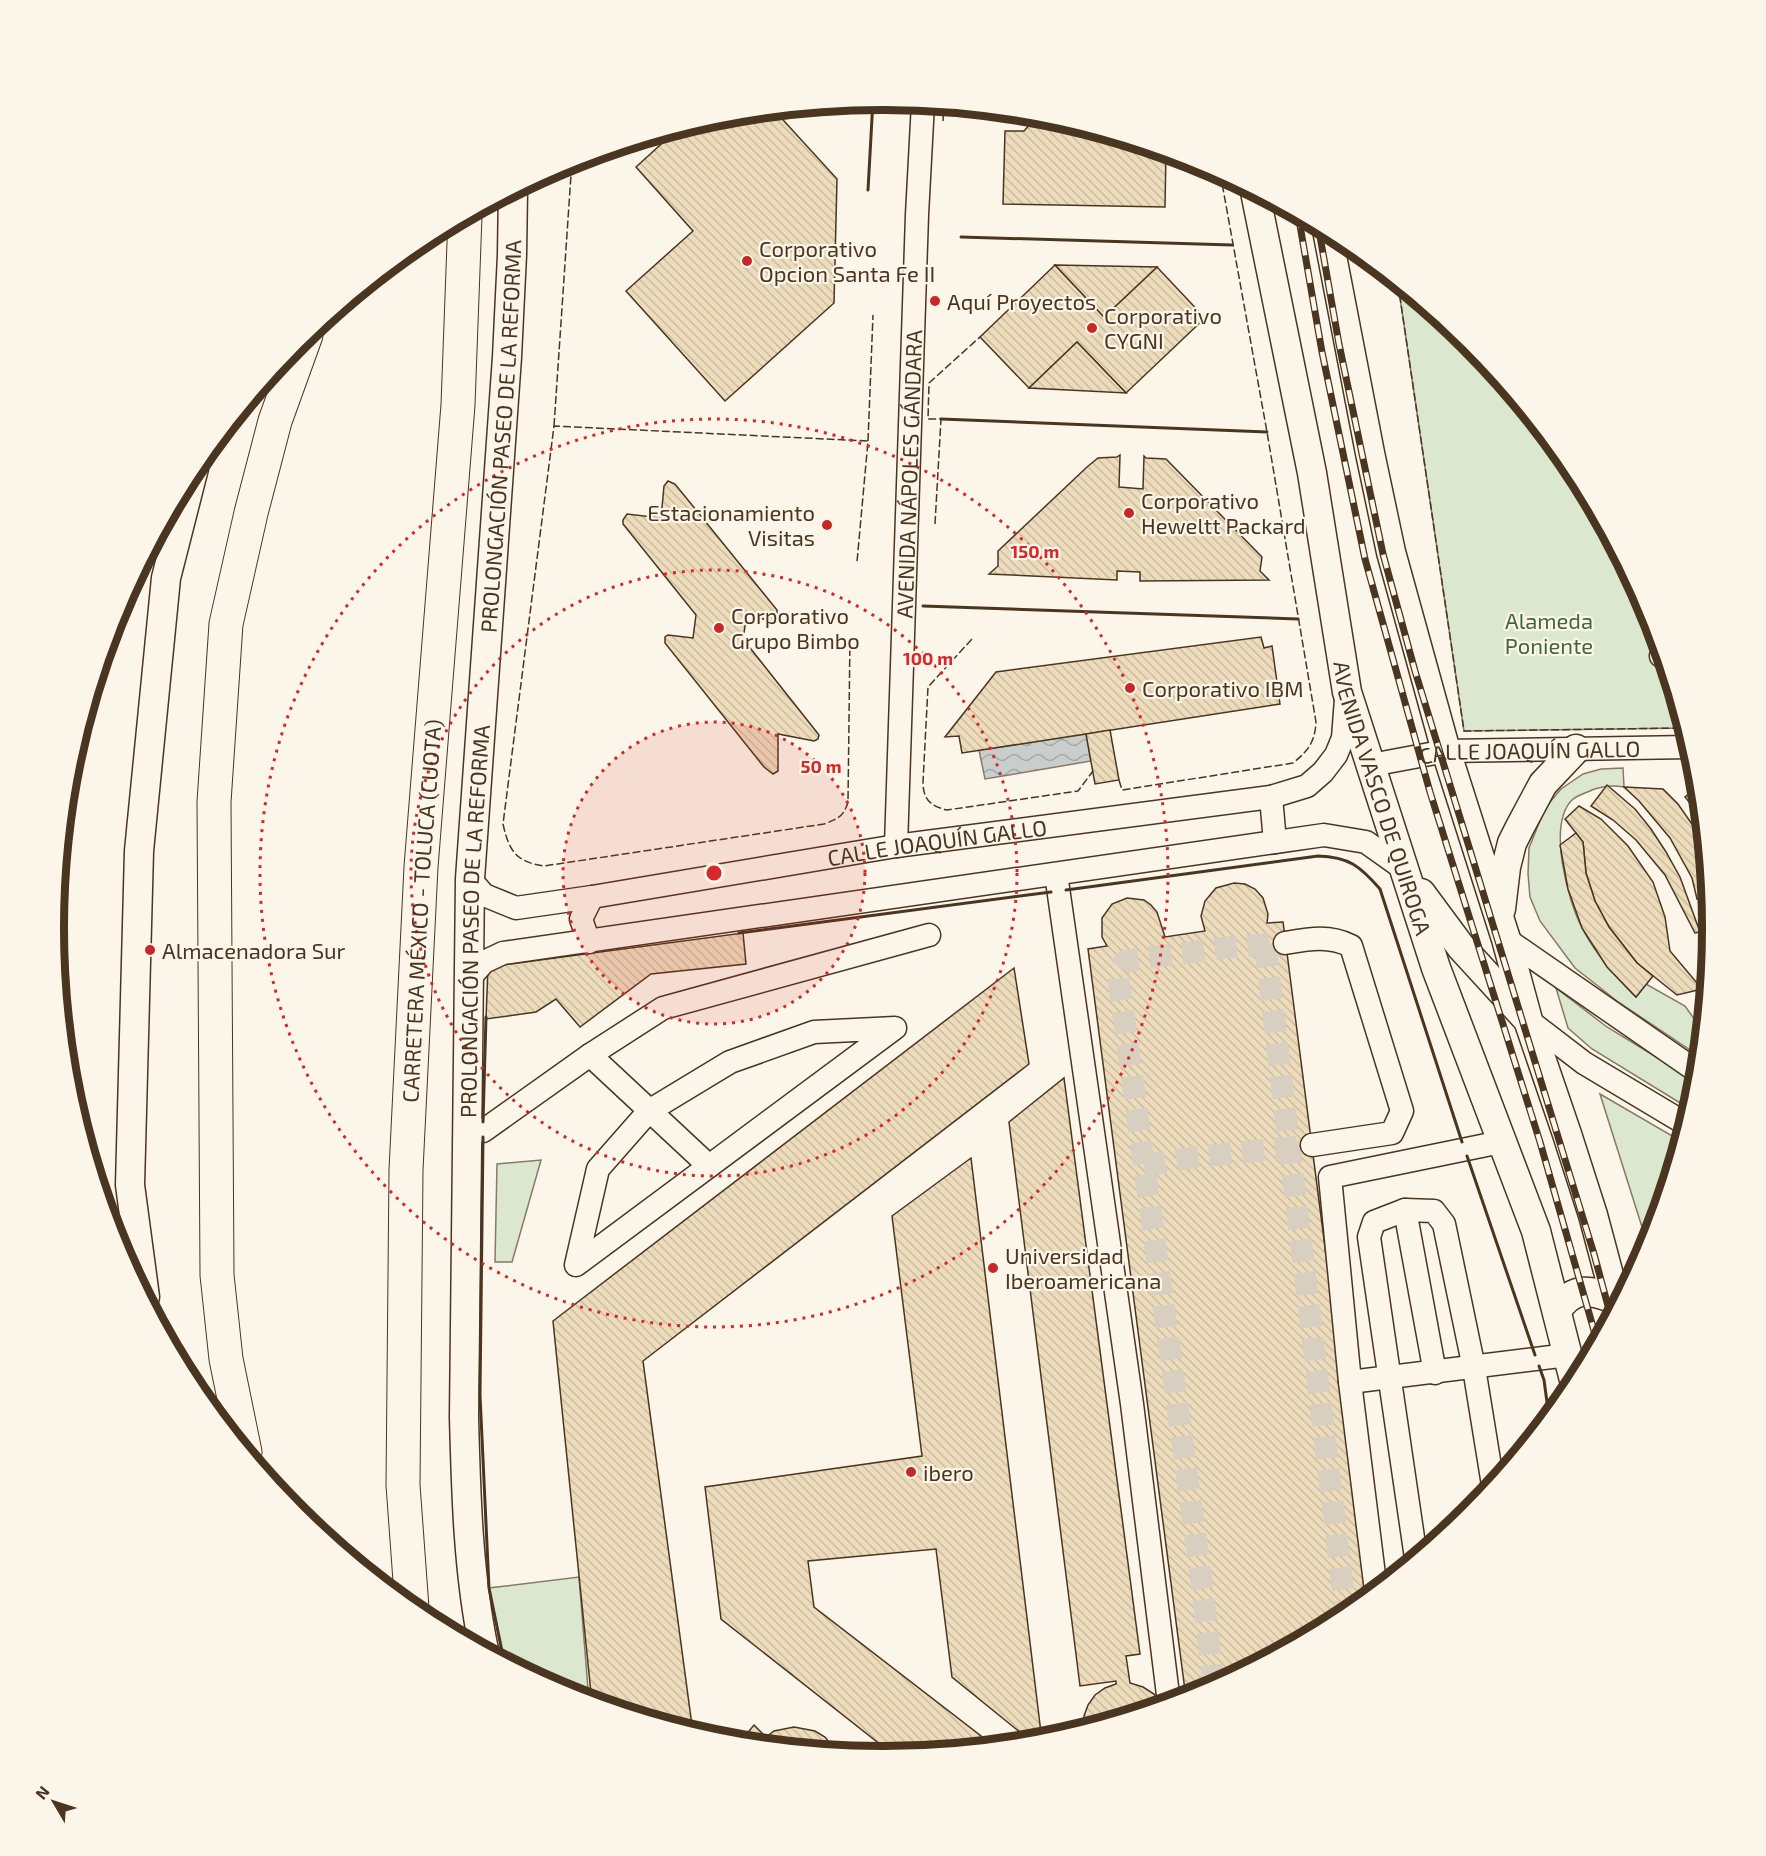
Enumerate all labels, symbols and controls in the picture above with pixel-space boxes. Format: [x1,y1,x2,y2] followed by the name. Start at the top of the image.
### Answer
[759,235,935,286] place label: Corporativo Opcion Santa Fe II
[474,239,525,634] street label: PROLONGACIÓN PASEO DE LA REFORMA
[740,254,754,268] marker: Corporativo Opcion Santa Fe II
[947,288,1096,314] place label: Aquí Proyectos
[928,294,942,308] marker: Aquí Proyectos
[1104,302,1222,353] place label: Corporativo CYGNI
[1085,321,1099,335] marker: Corporativo CYGNI
[891,329,926,619] street label: AVENIDA NÁPOLES GÁNDARA
[1141,487,1306,538] place label: Corporativo Heweltt Packard
[647,499,815,550] place label: Estacionamiento Visitas
[1122,506,1136,520] marker: Corporativo Heweltt Packard
[820,518,834,532] marker: Estacionamiento Visitas
[1011,540,1059,562] text: 150 m
[731,602,860,653] place label: Corporativo Grupo Bimbo
[1505,607,1593,658] park label: Alameda Poniente
[712,621,726,635] marker: Corporativo Grupo Bimbo
[903,647,953,669] text: 100 m
[1329,659,1437,938] street label: AVENIDA VASCO DE QUIROGA
[1142,675,1303,701] place label: Corporativo IBM
[1123,681,1137,695] marker: Corporativo IBM
[396,718,446,1103] street label: CARRETERA MÉXICO - TOLUCA (CUOTA)
[454,724,494,1118] street label: PROLONGACIÓN PASEO DE LA REFORMA
[1417,735,1641,769] street label: CALLE JOAQUÍN GALLO
[800,755,842,777] text: 50 m
[825,813,1048,870] street label: CALLE JOAQUÍN GALLO
[704,863,724,883] centre of rings
[162,937,346,963] place label: Almacenadora Sur
[143,943,157,957] marker: Almacenadora Sur
[1005,1242,1161,1293] place label: Universidad Iberoamericana
[986,1261,1000,1275] marker: Universidad Iberoamericana
[923,1459,974,1485] place label: ibero
[904,1465,918,1479] marker: ibero
[24,1772,84,1832] north arrow
[31,1782,53,1803] text: N

